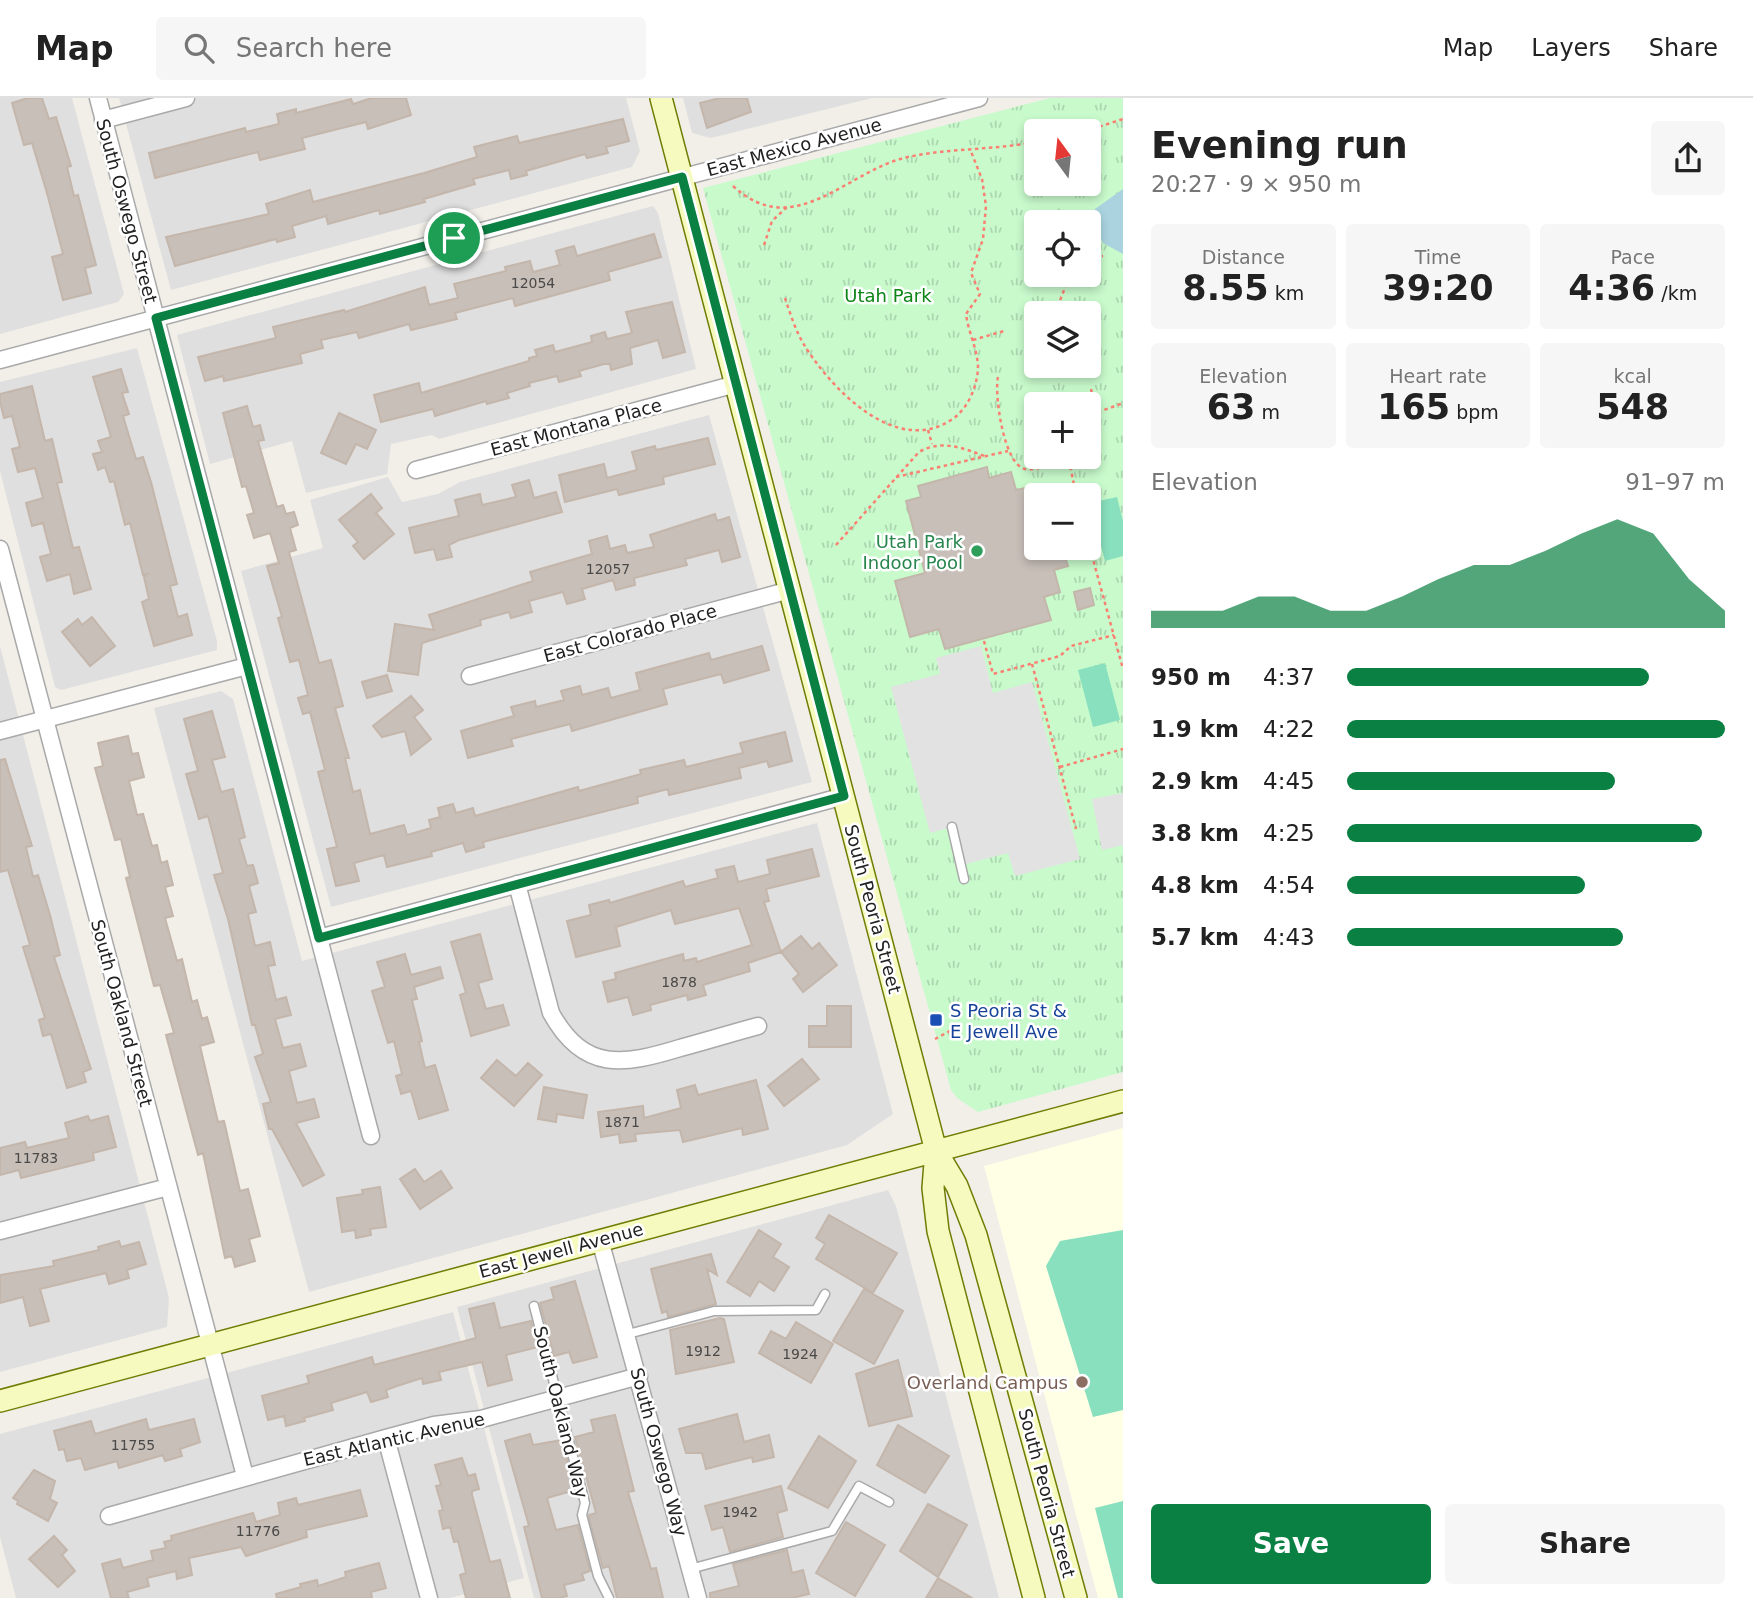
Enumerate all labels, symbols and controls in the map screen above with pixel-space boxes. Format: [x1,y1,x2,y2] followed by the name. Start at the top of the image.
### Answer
[156,17,646,80] search box
[35,29,114,68] text: Map
[180,29,218,67] icon: search
[236,33,392,63] text: Search here
[1443,34,1493,62] text: Map
[1531,34,1611,62] text: Layers
[1649,34,1718,62] text: Share
[704,114,884,180] street label: East Mexico Avenue
[92,116,162,306] street label: South Oswego Street
[1024,119,1101,196] north arrow
[1024,119,1101,560] map controls
[1651,121,1725,195] button: share
[1151,123,1408,167] text: Evening run
[1151,171,1361,197] text: 20:27 · 9 × 950 m
[424,208,484,268] pin
[1024,210,1101,287] button: locate
[435,219,473,257] icon: arrive
[1202,246,1285,268] text: Distance
[1415,246,1461,268] text: Time
[1610,246,1655,268] text: Pace
[1182,268,1269,308] text: 8.55
[1382,268,1494,308] text: 39:20
[1568,268,1655,308] text: 4:36
[511,275,555,291] house number: 12054
[1269,282,1304,304] text: km
[1655,282,1697,304] text: /km
[844,285,932,306] park label: Utah Park
[1024,301,1101,378] button: layers
[1199,365,1287,387] text: Elevation
[1389,365,1487,387] text: Heart rate
[1613,365,1652,387] text: kcal
[1207,387,1255,427] text: 63
[1377,387,1450,427] text: 165
[1596,387,1669,427] text: 548
[1024,392,1101,469] button: +
[488,394,664,460] street label: East Montana Place
[1255,401,1280,423] text: m
[1450,401,1499,423] text: bpm
[1151,469,1258,495] text: Elevation
[1625,469,1725,495] text: 91–97 m
[1024,483,1101,560] button: −
[862,531,964,573] place label: Utah Park Indoor Pool
[969,543,985,559] marker: Utah Park Indoor Pool
[586,561,630,577] house number: 12057
[541,600,719,666] street label: East Colorado Place
[1151,664,1231,690] text: 950 m
[1263,664,1315,690] text: 4:37
[1151,716,1239,742] text: 1.9 km
[1263,716,1315,742] text: 4:22
[1151,768,1239,794] text: 2.9 km
[1263,768,1315,794] text: 4:45
[1151,820,1239,846] text: 3.8 km
[1263,820,1315,846] text: 4:25
[840,822,906,996] street label: South Peoria Street
[1151,872,1239,898] text: 4.8 km
[1263,872,1315,898] text: 4:54
[87,917,157,1109] street label: South Oakland Street
[1151,924,1239,950] text: 5.7 km
[1263,924,1315,950] text: 4:43
[661,974,697,990] house number: 1878
[950,1000,1067,1042] place label: S Peoria St & E Jewell Ave
[928,1012,944,1028] marker: S Peoria St & E Jewell Ave
[604,1114,640,1130] house number: 1871
[14,1150,58,1166] house number: 11783
[476,1218,646,1282] street label: East Jewell Avenue
[529,1324,593,1501] street label: South Oakland Way
[685,1343,721,1359] house number: 1912
[782,1346,818,1362] house number: 1924
[626,1365,692,1539] street label: South Oswego Way
[907,1372,1068,1393] place label: Overland Campus
[1074,1374,1090,1390] marker: Overland Campus
[1014,1406,1080,1580] street label: South Peoria Street
[301,1408,487,1470] street label: East Atlantic Avenue
[111,1437,155,1453] house number: 11755
[722,1504,758,1520] house number: 1942
[1151,1504,1431,1584] button: Save
[1445,1504,1725,1584] button: Share
[236,1523,280,1539] house number: 11776

